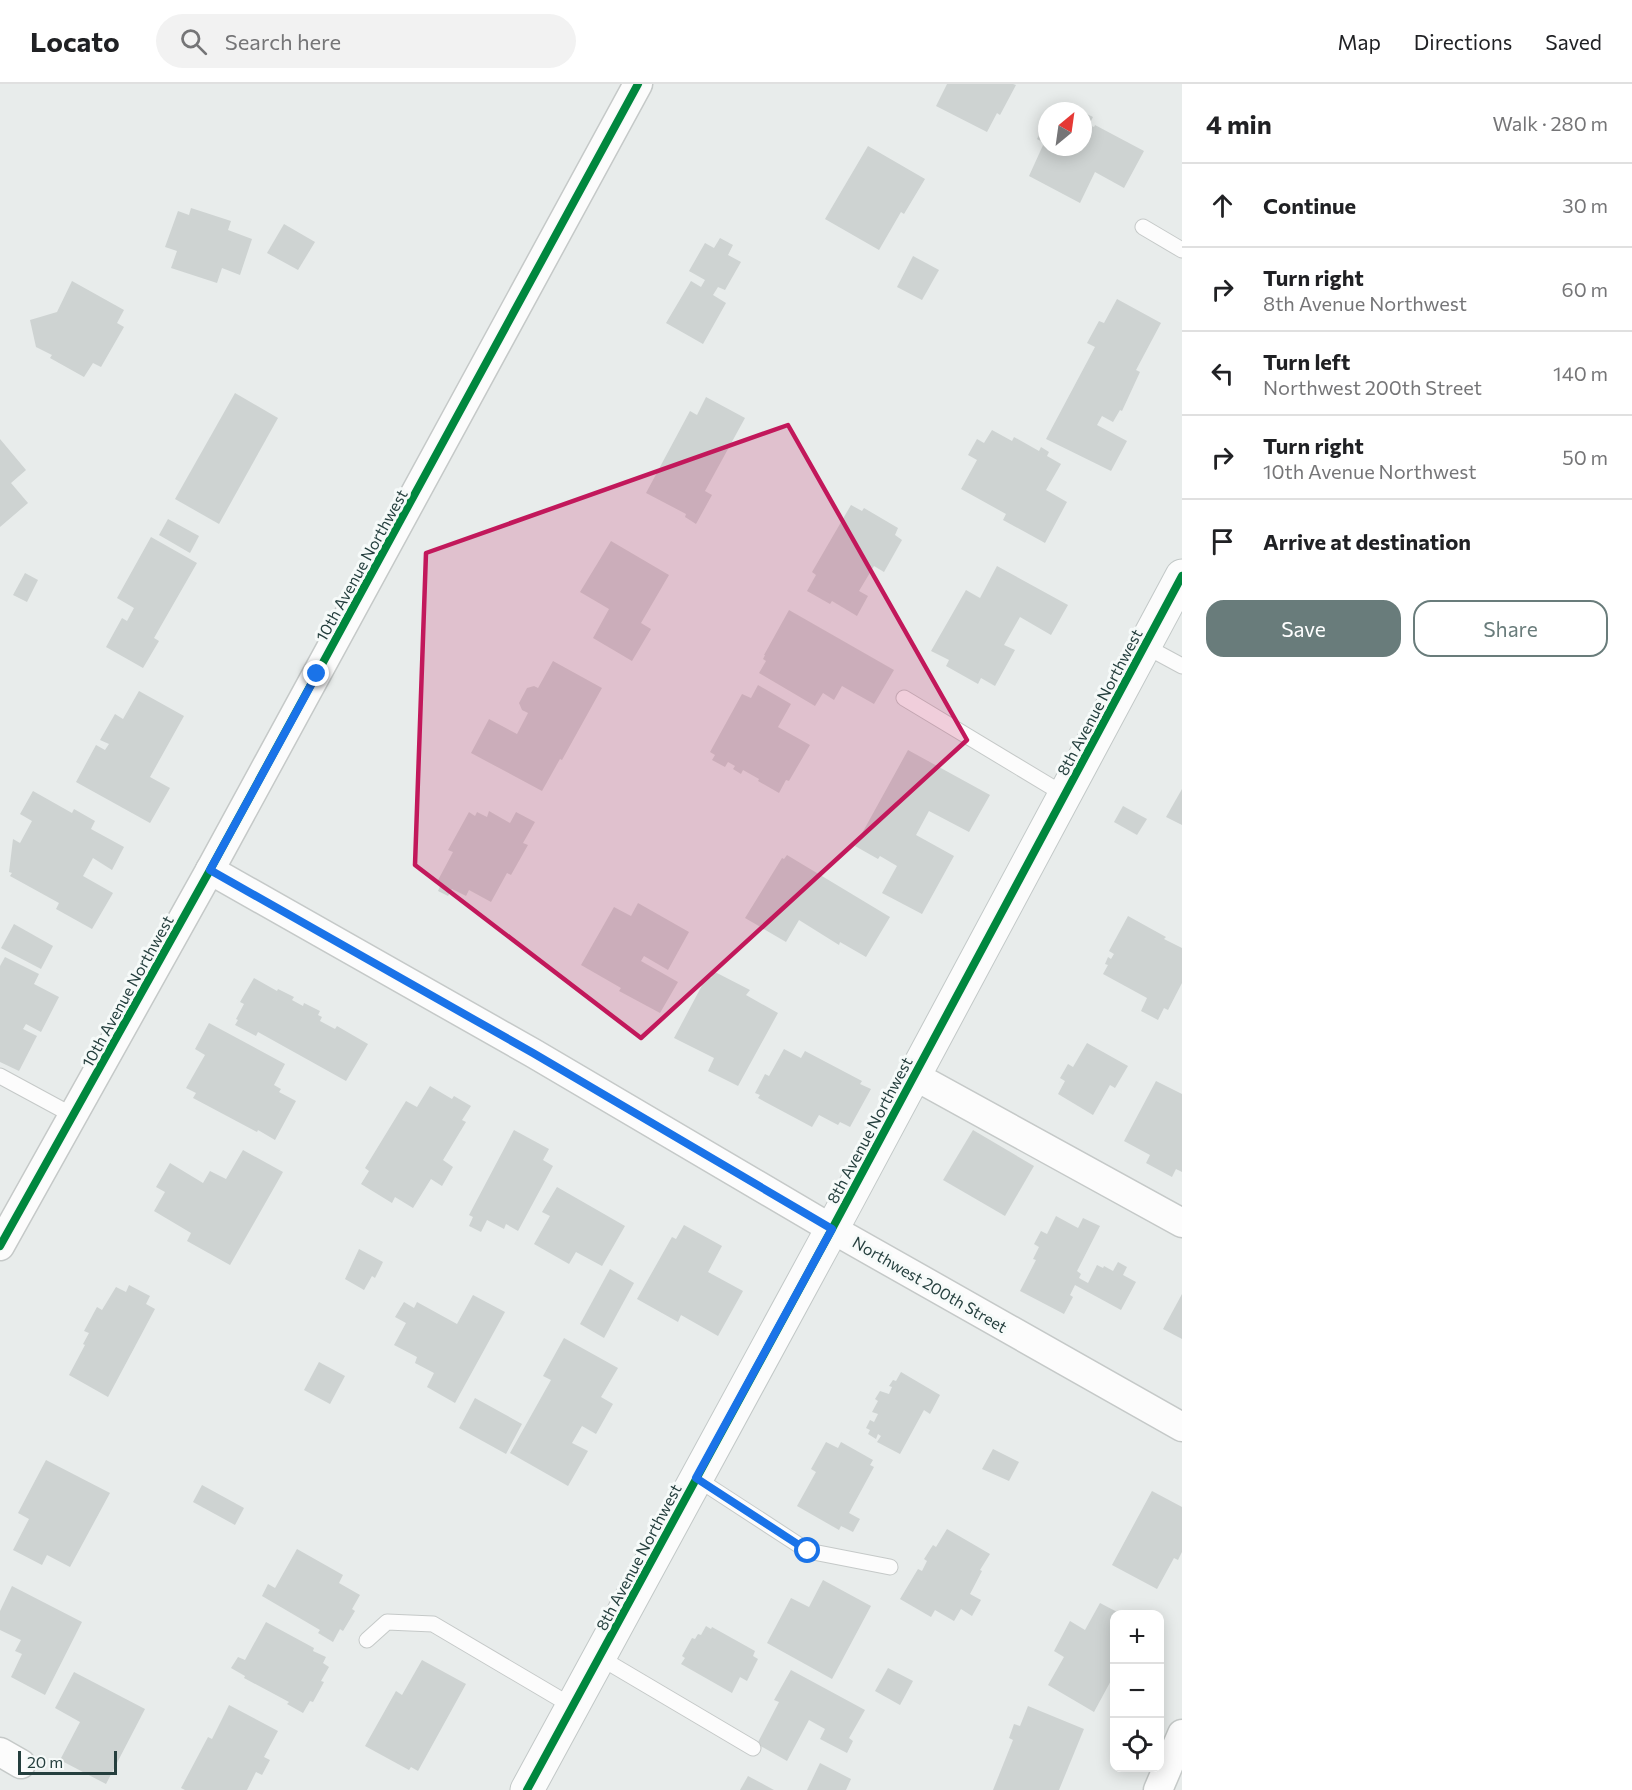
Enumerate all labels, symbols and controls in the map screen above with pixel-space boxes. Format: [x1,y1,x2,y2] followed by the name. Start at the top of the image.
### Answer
[156,14,576,68] search box
[30,24,120,58] text: Locato
[177,25,210,58] icon: search
[225,28,341,55] text: Search here
[1338,29,1381,54] text: Map
[1414,29,1512,54] text: Directions
[1545,29,1602,54] text: Saved
[1038,102,1092,156] north arrow
[1206,108,1272,139] text: 4 min
[1492,111,1608,135] text: Walk · 280 m
[1206,189,1239,222] icon: ahead
[1263,192,1356,219] text: Continue
[1562,193,1608,217] text: 30 m
[1263,264,1364,291] text: Turn right
[1206,273,1239,306] icon: right
[1562,277,1608,301] text: 60 m
[1263,291,1467,315] text: 8th Avenue Northwest
[1263,348,1350,375] text: Turn left
[1206,357,1239,390] icon: left
[1553,361,1608,385] text: 140 m
[1263,375,1482,399] text: Northwest 200th Street
[1263,432,1364,459] text: Turn right
[1206,441,1239,474] icon: right
[1562,445,1608,469] text: 50 m
[1263,459,1477,483] text: 10th Avenue Northwest
[311,485,411,644] street label: 10th Avenue Northwest
[1206,525,1239,558] icon: arrive
[1263,528,1471,555] text: Arrive at destination
[1206,600,1401,657] button: Save
[1413,600,1608,657] button: Share
[1052,625,1146,779] street label: 8th Avenue Northwest
[303,660,329,686] route end
[77,911,177,1070] street label: 10th Avenue Northwest
[822,1053,916,1207] street label: 8th Avenue Northwest
[849,1232,1011,1336] street label: Northwest 200th Street
[591,1480,685,1634] street label: 8th Avenue Northwest
[794,1537,820,1563] route start
[1110,1610,1164,1772] map controls
[1110,1610,1164,1664] button: +
[1110,1664,1164,1718] button: −
[1110,1718,1164,1772] button: locate
[18,1748,117,1776] scale bar
[27,1752,63,1771] text: 20 m

